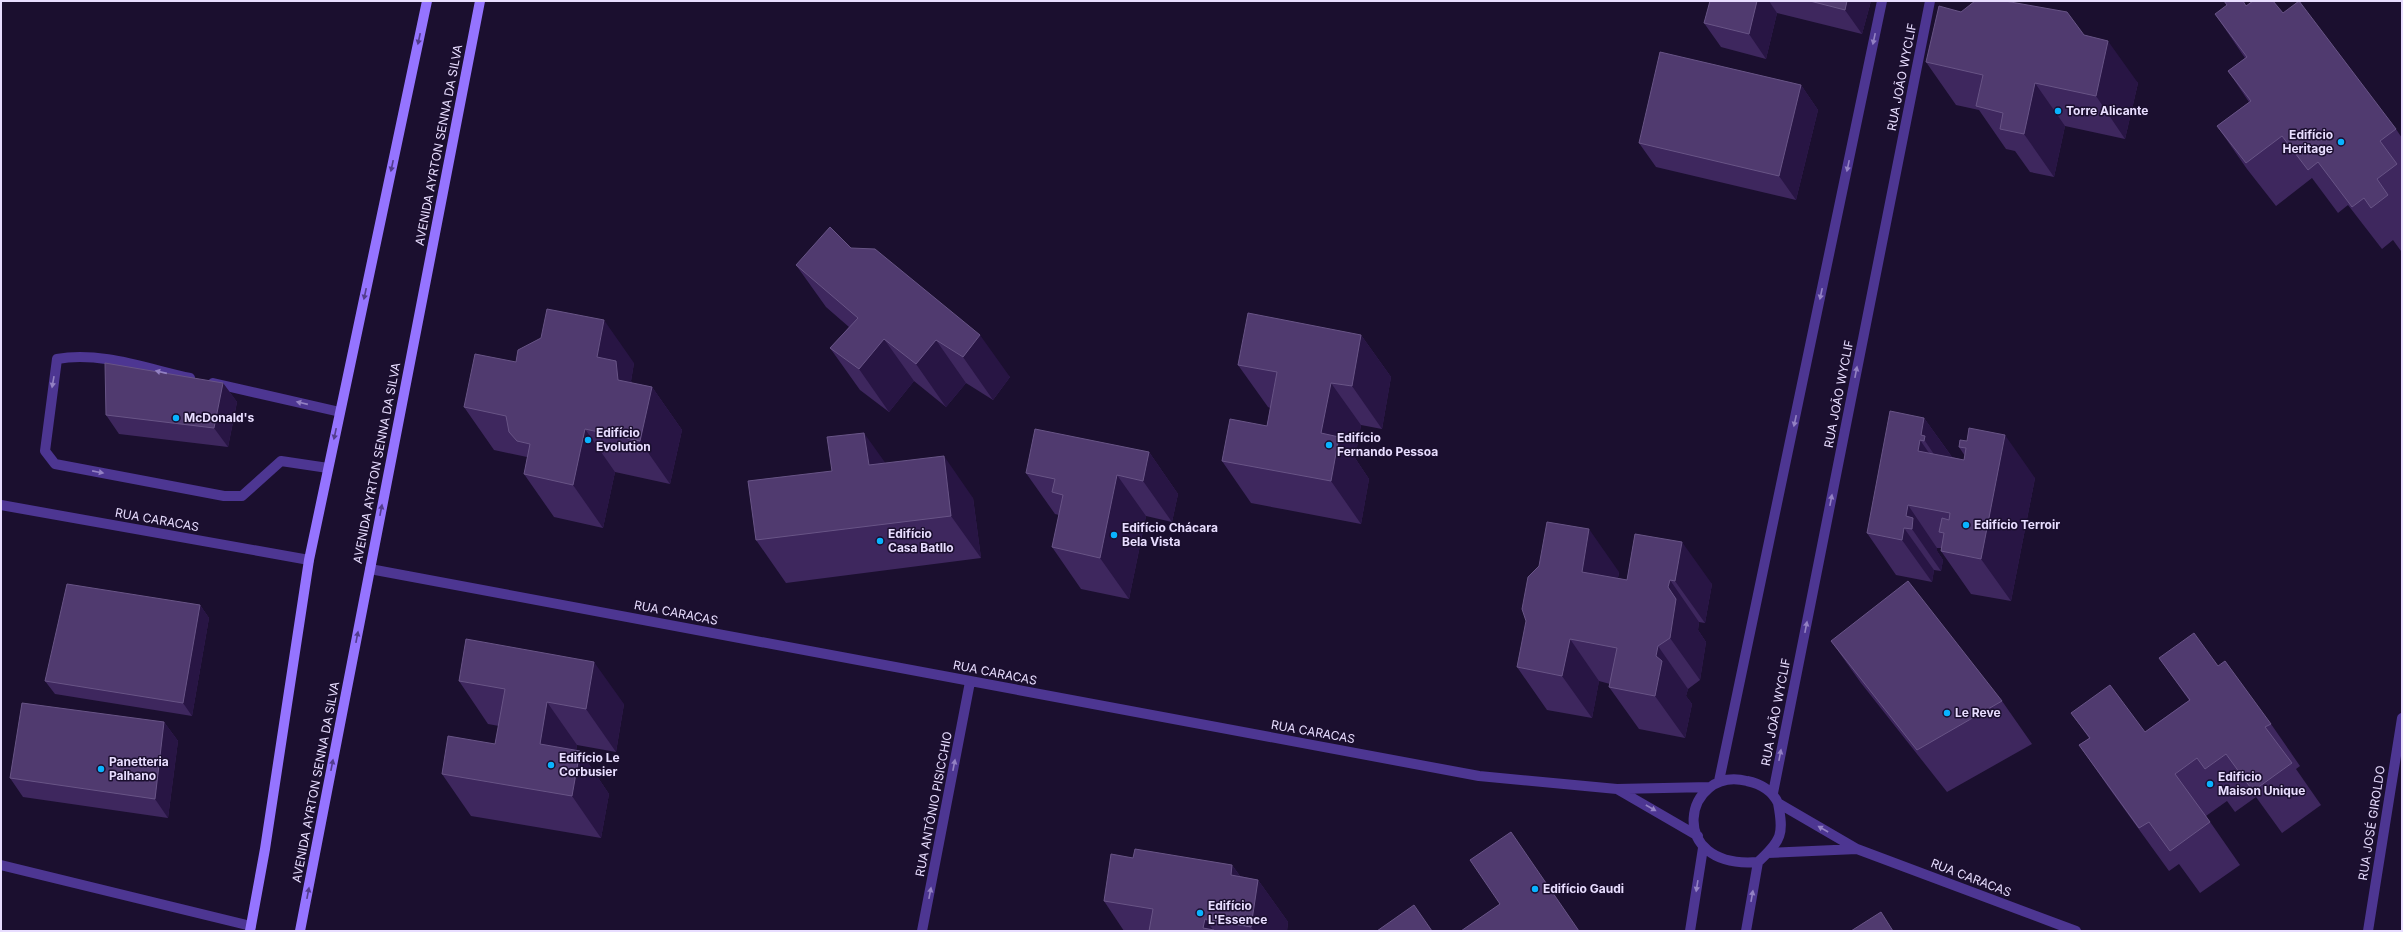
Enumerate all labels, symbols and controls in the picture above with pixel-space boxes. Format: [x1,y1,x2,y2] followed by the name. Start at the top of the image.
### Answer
[1884,22,1919,132] street label: RUA JOÃO WYCLIF
[415,33,421,45] one-way arrow
[1871,33,1877,45] one-way arrow
[412,43,465,247] street label: AVENIDA AYRTON SENNA DA SILVA
[2066,103,2149,118] place label: Torre Alicante
[2053,106,2063,116] marker: Torre Alicante
[2283,127,2333,156] place label: Edifício Heritage
[2336,137,2346,147] marker: Edifício Heritage
[388,160,394,173] one-way arrow
[1844,160,1850,173] one-way arrow
[362,287,368,300] one-way arrow
[1818,288,1824,300] one-way arrow
[1821,339,1856,449] street label: RUA JOÃO WYCLIF
[350,361,403,565] street label: AVENIDA AYRTON SENNA DA SILVA
[1854,366,1860,378] one-way arrow
[155,368,168,374] one-way arrow
[50,376,56,388] one-way arrow
[296,400,308,406] one-way arrow
[184,410,254,425] place label: McDonald's
[171,413,181,423] marker: McDonald's
[1791,415,1797,427] one-way arrow
[596,425,651,454] place label: Edifício Evolution
[332,428,338,441] one-way arrow
[1337,430,1438,459] place label: Edifício Fernando Pessoa
[583,435,593,445] marker: Edifício Evolution
[1324,440,1334,450] marker: Edifício Fernando Pessoa
[92,470,104,476] one-way arrow
[1828,493,1834,506] one-way arrow
[379,504,385,516] one-way arrow
[114,505,201,534] street label: RUA CARACAS
[1974,517,2060,532] place label: Edifício Terroir
[1122,520,1218,549] place label: Edifício Chácara Bela Vista
[1961,520,1971,530] marker: Edifício Terroir
[888,526,954,555] place label: Edifício Casa Batllo
[1109,530,1119,540] marker: Edifício Chácara Bela Vista
[875,536,885,546] marker: Edifício Casa Batllo
[633,597,720,628] street label: RUA CARACAS
[1803,621,1809,633] one-way arrow
[354,631,360,643] one-way arrow
[952,657,1039,688] street label: RUA CARACAS
[1758,657,1793,767] street label: RUA JOÃO WYCLIF
[289,680,342,884] street label: AVENIDA AYRTON SENNA DA SILVA
[1955,705,2001,720] place label: Le Reve
[1942,708,1952,718] marker: Le Reve
[1270,717,1357,746] street label: RUA CARACAS
[912,730,955,878] street label: RUA ANTÔNIO PISICCHIO
[1778,748,1784,761] one-way arrow
[559,750,620,779] place label: Edifício Le Corbusier
[109,754,169,783] place label: Panetteria Palhano
[330,759,336,771] one-way arrow
[952,759,958,771] one-way arrow
[546,760,556,770] marker: Edifício Le Corbusier
[96,764,106,774] marker: Panetteria Palhano
[2355,764,2388,881] street label: RUA JOSÉ GIROLDO
[2218,769,2305,798] place label: Edificio Maison Unique
[2205,779,2215,789] marker: Edificio Maison Unique
[1645,805,1657,812] one-way arrow
[1817,826,1829,833] one-way arrow
[1929,855,2014,900] street label: RUA CARACAS
[1694,880,1700,892] one-way arrow
[1543,881,1624,896] place label: Edifício Gaudi
[1530,884,1540,894] marker: Edifício Gaudi
[305,887,311,899] one-way arrow
[927,887,933,899] one-way arrow
[1749,890,1755,903] one-way arrow
[1208,898,1267,927] place label: Edifício L'Essence
[1195,908,1205,918] marker: Edifício L'Essence

